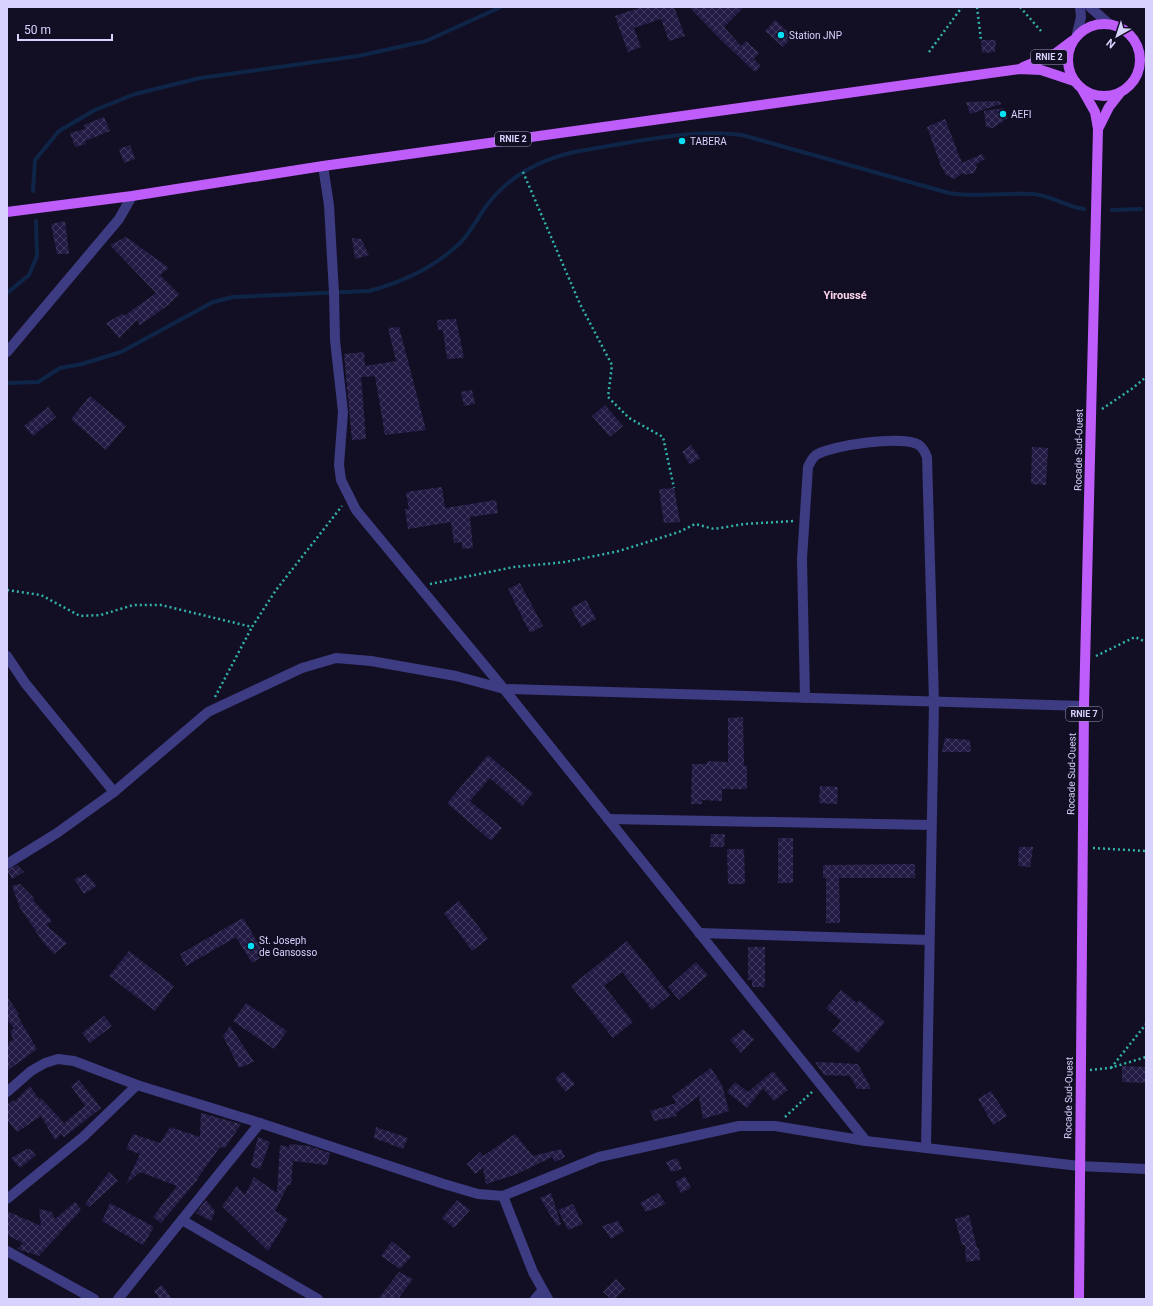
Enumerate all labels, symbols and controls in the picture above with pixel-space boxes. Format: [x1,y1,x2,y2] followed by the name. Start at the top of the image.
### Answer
[18,16,112,42] scale bar
[1097,16,1137,56] north arrow
[24,23,51,37] text: 50 m
[776,30,786,40] marker: Station JNP
[789,30,842,41] place label: Station JNP
[1104,36,1118,51] text: N
[1031,50,1067,64] road number: RNIE 2
[998,109,1008,119] marker: AEFI
[1011,109,1031,120] place label: AEFI
[495,132,531,146] road number: RNIE 2
[677,136,687,146] marker: TABERA
[690,136,727,147] place label: TABERA
[823,289,867,302] district label: Yiroussé
[1072,409,1085,491] street label: Rocade Sud-Ouest
[1066,707,1102,721] road number: RNIE 7
[1065,733,1078,815] street label: Rocade Sud-Ouest
[259,935,317,958] place label: St. Joseph de Gansosso
[246,941,256,951] marker: St. Joseph de Gansosso
[1062,1057,1075,1139] street label: Rocade Sud-Ouest

